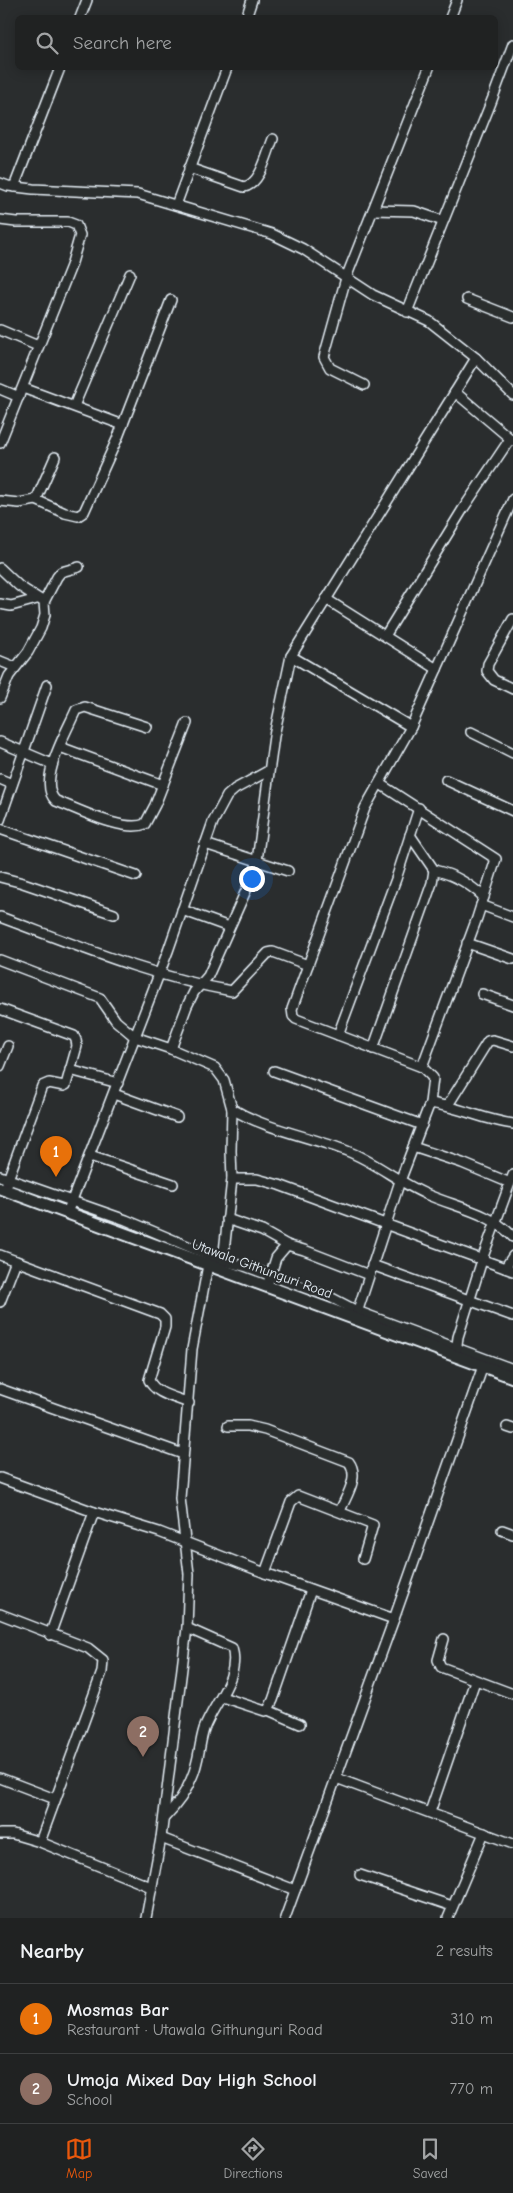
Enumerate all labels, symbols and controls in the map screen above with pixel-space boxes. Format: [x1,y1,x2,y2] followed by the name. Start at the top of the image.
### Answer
[15,15,498,70] search box
[33,29,61,57] icon: search
[73,32,172,54] text: Search here
[239,866,265,892] your location
[40,1136,72,1177] pin: 1
[189,1236,335,1302] street label: Utawala Githunguri Road
[127,1716,159,1757] pin: 2
[20,1939,84,1963] text: Nearby
[436,1942,493,1960] text: 2 results
[67,1999,169,2021] text: Mosmas Bar
[33,2010,39,2028] text: 1
[450,2010,493,2028] text: 310 m
[67,2021,323,2039] text: Restaurant · Utawala Githunguri Road
[67,2069,317,2091] text: Umoja Mixed Day High School
[32,2080,40,2098] text: 2
[450,2080,493,2098] text: 770 m
[67,2091,113,2109] text: School
[65,2135,93,2182] tab: Map
[223,2135,283,2182] tab: Directions
[413,2135,448,2182] tab: Saved

